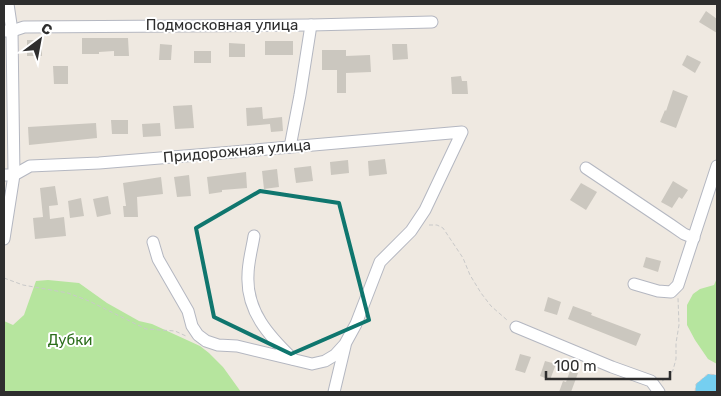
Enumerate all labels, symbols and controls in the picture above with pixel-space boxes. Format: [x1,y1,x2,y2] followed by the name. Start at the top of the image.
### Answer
[15,15,65,65] north arrow
[146,16,298,34] street label: Подмосковная улица
[38,20,55,39] text: С
[162,136,312,166] street label: Придорожная улица
[48,331,92,349] park label: Дубки
[546,348,670,380] scale bar
[554,357,596,375] text: 100 m

